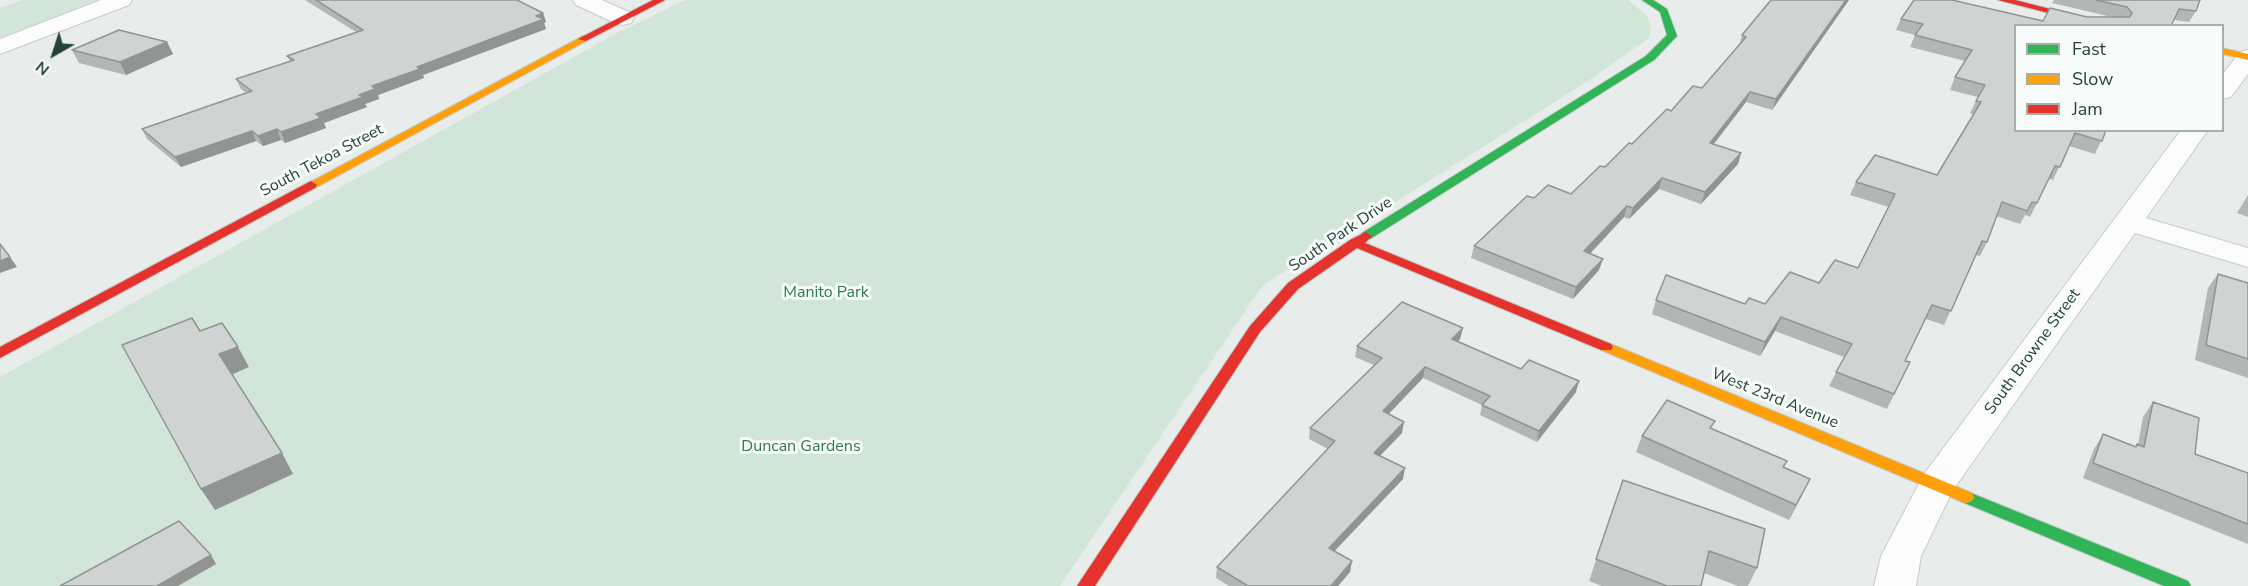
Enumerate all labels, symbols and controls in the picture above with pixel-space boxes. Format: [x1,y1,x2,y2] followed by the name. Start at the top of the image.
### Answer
[24,24,84,84] north arrow
[2014,24,2224,132] legend
[2072,37,2106,61] text: Fast
[31,56,54,80] text: N
[2072,67,2113,91] text: Slow
[2072,97,2103,121] text: Jam
[257,121,387,201] street label: South Tekoa Street
[1286,193,1396,277] street label: South Park Drive
[783,283,869,303] park label: Manito Park
[1981,285,2085,419] street label: South Browne Street
[1709,365,1841,433] street label: West 23rd Avenue
[741,437,861,457] park label: Duncan Gardens

